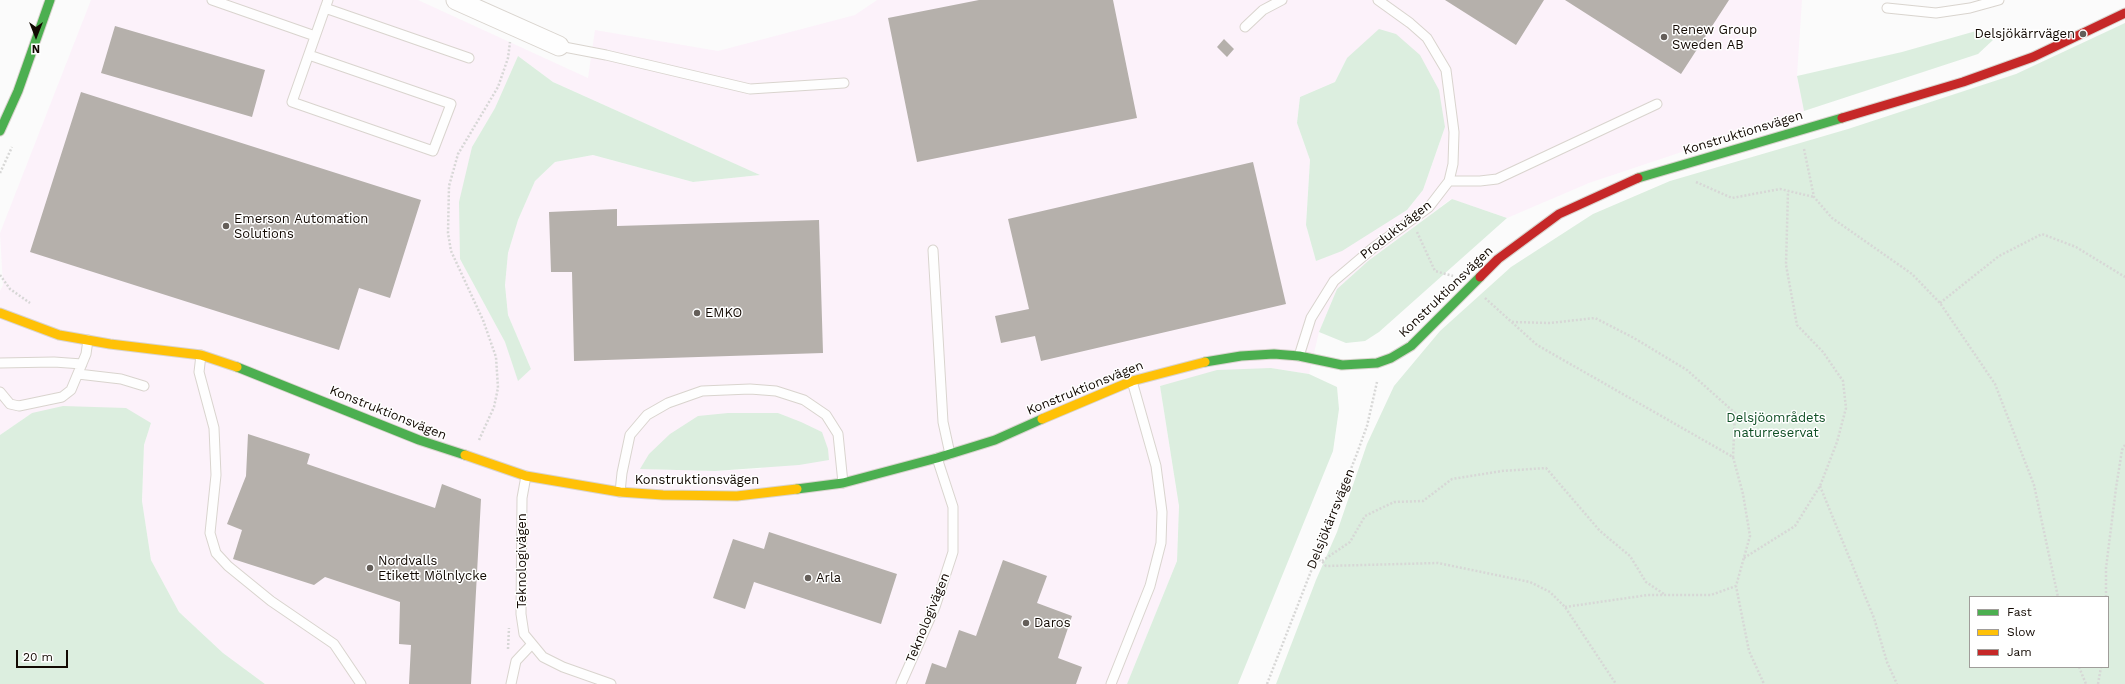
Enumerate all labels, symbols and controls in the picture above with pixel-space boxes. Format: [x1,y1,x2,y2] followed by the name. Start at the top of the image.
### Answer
[16,16,56,56] north arrow
[1672,22,1757,53] place label: Renew Group Sweden AB
[1974,26,2075,42] place label: Delsjökärrvägen
[2078,29,2088,39] marker: Delsjökärrvägen
[1659,32,1669,42] marker: Renew Group Sweden AB
[32,42,40,55] text: N
[1681,107,1805,159] street label: Konstruktionsvägen
[1357,197,1435,263] street label: Produktvägen
[234,211,368,242] place label: Emerson Automation Solutions
[221,221,231,231] marker: Emerson Automation Solutions
[1396,243,1496,341] street label: Konstruktionsvägen
[705,305,742,321] place label: EMKO
[692,308,702,318] marker: EMKO
[1024,357,1146,419] street label: Konstruktionsvägen
[327,382,449,444] street label: Konstruktionsvägen
[1726,410,1826,441] park label: Delsjöområdets naturreservat
[1304,466,1358,572] street label: Delsjökärrsvägen
[635,472,759,488] street label: Konstruktionsvägen
[514,513,530,609] street label: Teknologivägen
[378,553,487,584] place label: Nordvalls Etikett Mölnlycke
[365,563,375,573] marker: Nordvalls Etikett Mölnlycke
[816,570,841,586] place label: Arla
[903,571,953,665] street label: Teknologivägen
[803,573,813,583] marker: Arla
[1969,596,2109,668] legend
[2007,605,2032,619] text: Fast
[1034,615,1070,631] place label: Daros
[1021,618,1031,628] marker: Daros
[2007,625,2035,639] text: Slow
[18,642,70,668] scale bar
[2007,645,2032,659] text: Jam
[23,650,53,664] text: 20 m

